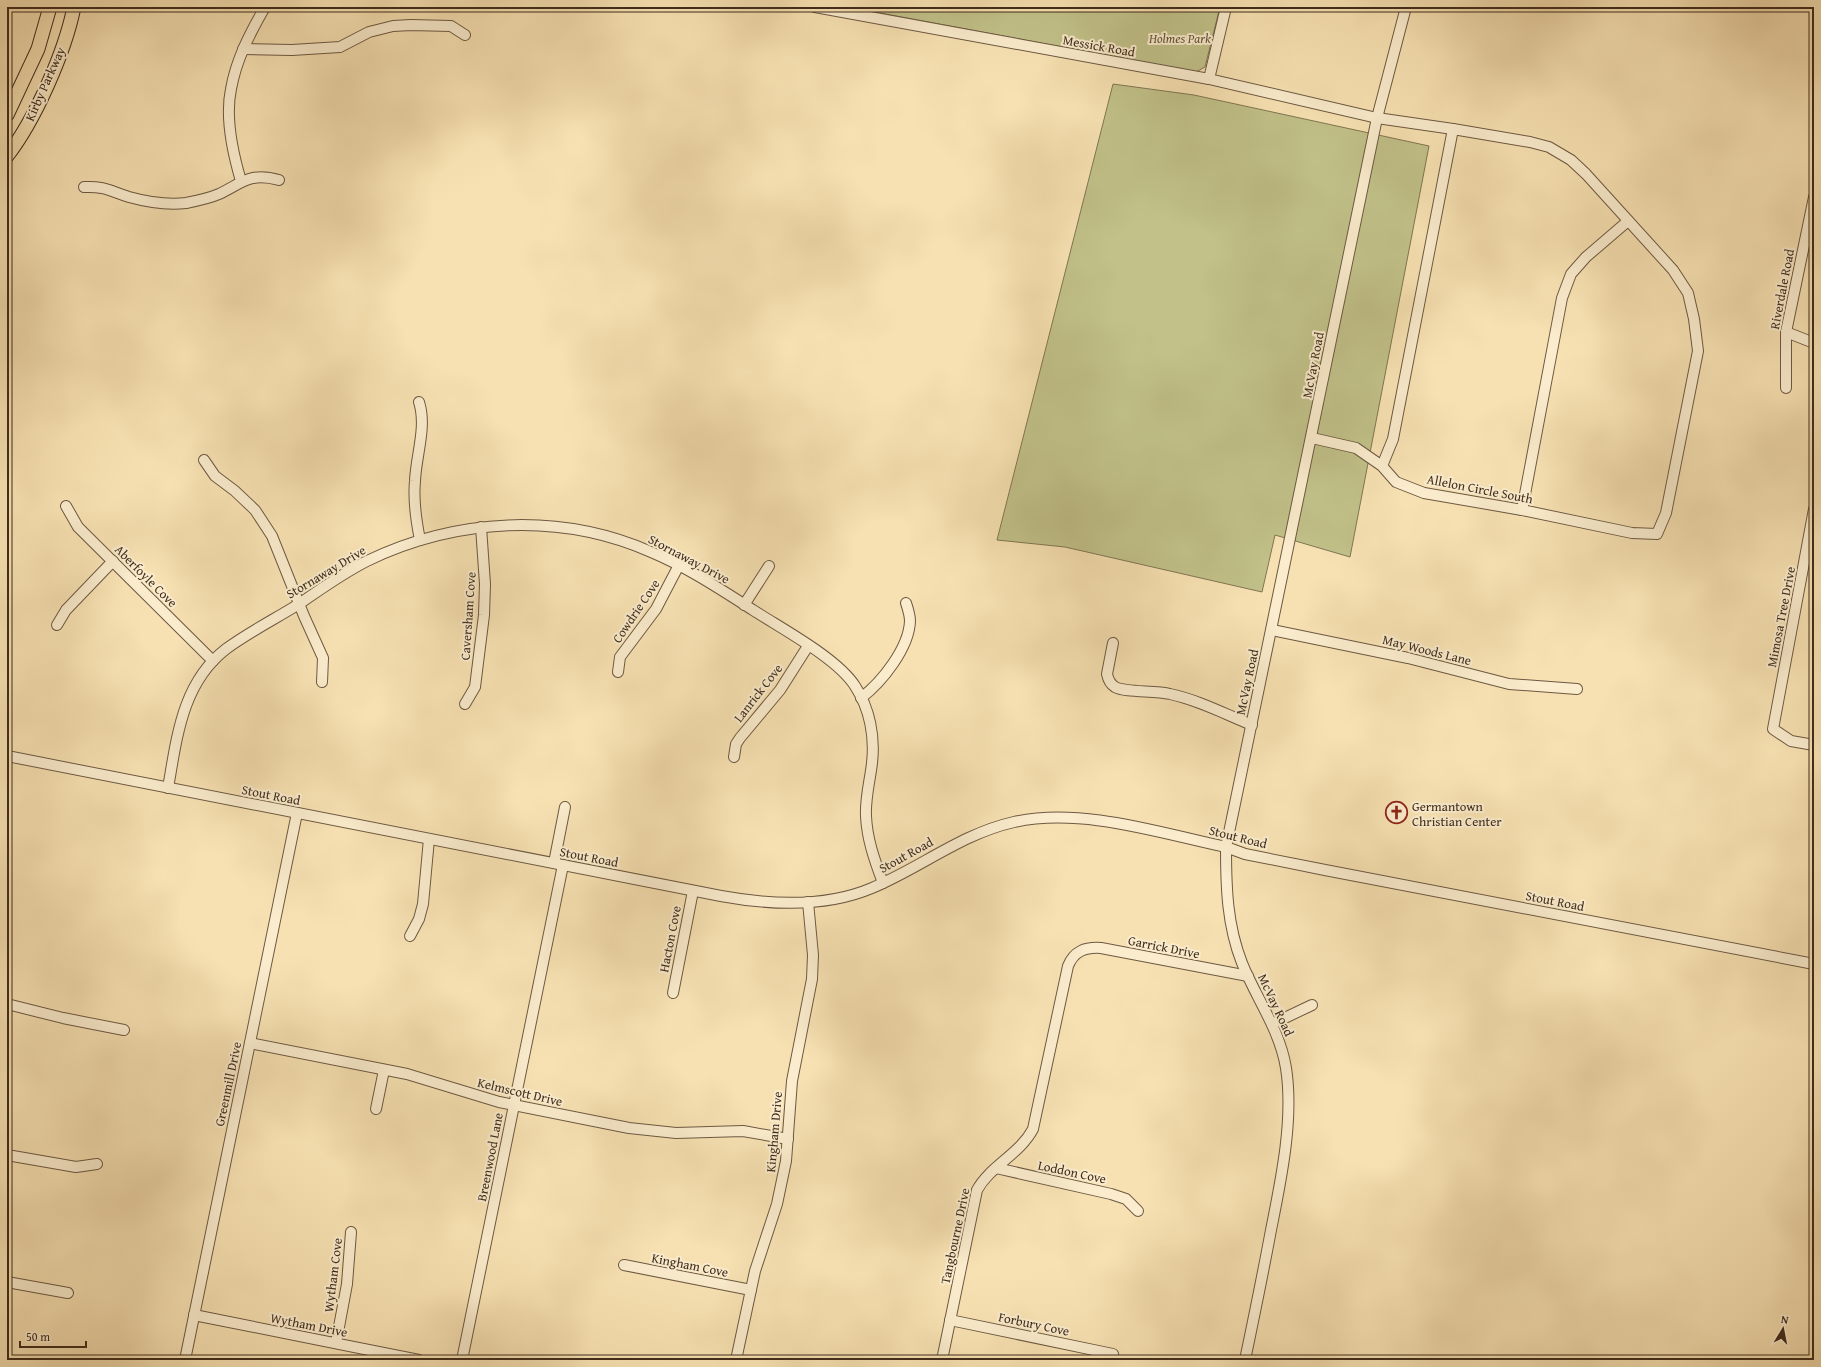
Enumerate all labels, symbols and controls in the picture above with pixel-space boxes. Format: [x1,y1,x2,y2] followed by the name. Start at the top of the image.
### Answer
[1148,29,1211,48] park label: Holmes Park
[1061,30,1137,62] street label: Messick Road
[20,43,70,124] street label: Kirby Parkway
[1765,247,1799,331] street label: Riverdale Road
[1297,330,1329,400] street label: McVay Road
[1425,469,1535,509] street label: Allelon Circle South
[645,530,733,588] street label: Stornaway Drive
[110,540,182,612] street label: Aberfoyle Cove
[283,541,369,603] street label: Stornaway Drive
[1762,565,1800,669] street label: Mimosa Tree Drive
[455,571,481,661] street label: Caversham Cove
[608,575,664,647] street label: Cowdrie Cove
[1381,630,1473,670] street label: May Woods Lane
[1231,647,1263,717] street label: McVay Road
[729,660,787,726] street label: Lanrick Cove
[240,780,302,810] street label: Stout Road
[1412,797,1502,831] place label: Germantown Christian Center
[1383,800,1409,826] church icon: Germantown Christian Center
[1207,821,1269,853] street label: Stout Road
[875,832,937,878] street label: Stout Road
[558,842,620,872] street label: Stout Road
[1524,886,1586,916] street label: Stout Road
[654,904,686,974] street label: Hacton Cove
[1127,931,1201,963] street label: Garrick Drive
[1253,971,1299,1039] street label: McVay Road
[210,1040,246,1128] street label: Greenmill Drive
[476,1073,564,1111] street label: Kelmscott Drive
[761,1091,787,1173] street label: Kingham Drive
[472,1111,508,1203] street label: Breenwood Lane
[1036,1155,1108,1189] street label: Loddon Cove
[936,1186,974,1286] street label: Tangbourne Drive
[319,1237,347,1313] street label: Wytham Cove
[650,1248,730,1282] street label: Kingham Cove
[997,1307,1071,1341] street label: Forbury Cove
[269,1308,349,1342] street label: Wytham Drive
[1763,1309,1803,1349] north arrow
[1780,1311,1790,1328] text: N
[20,1323,86,1349] scale bar
[26,1328,50,1345] text: 50 m

